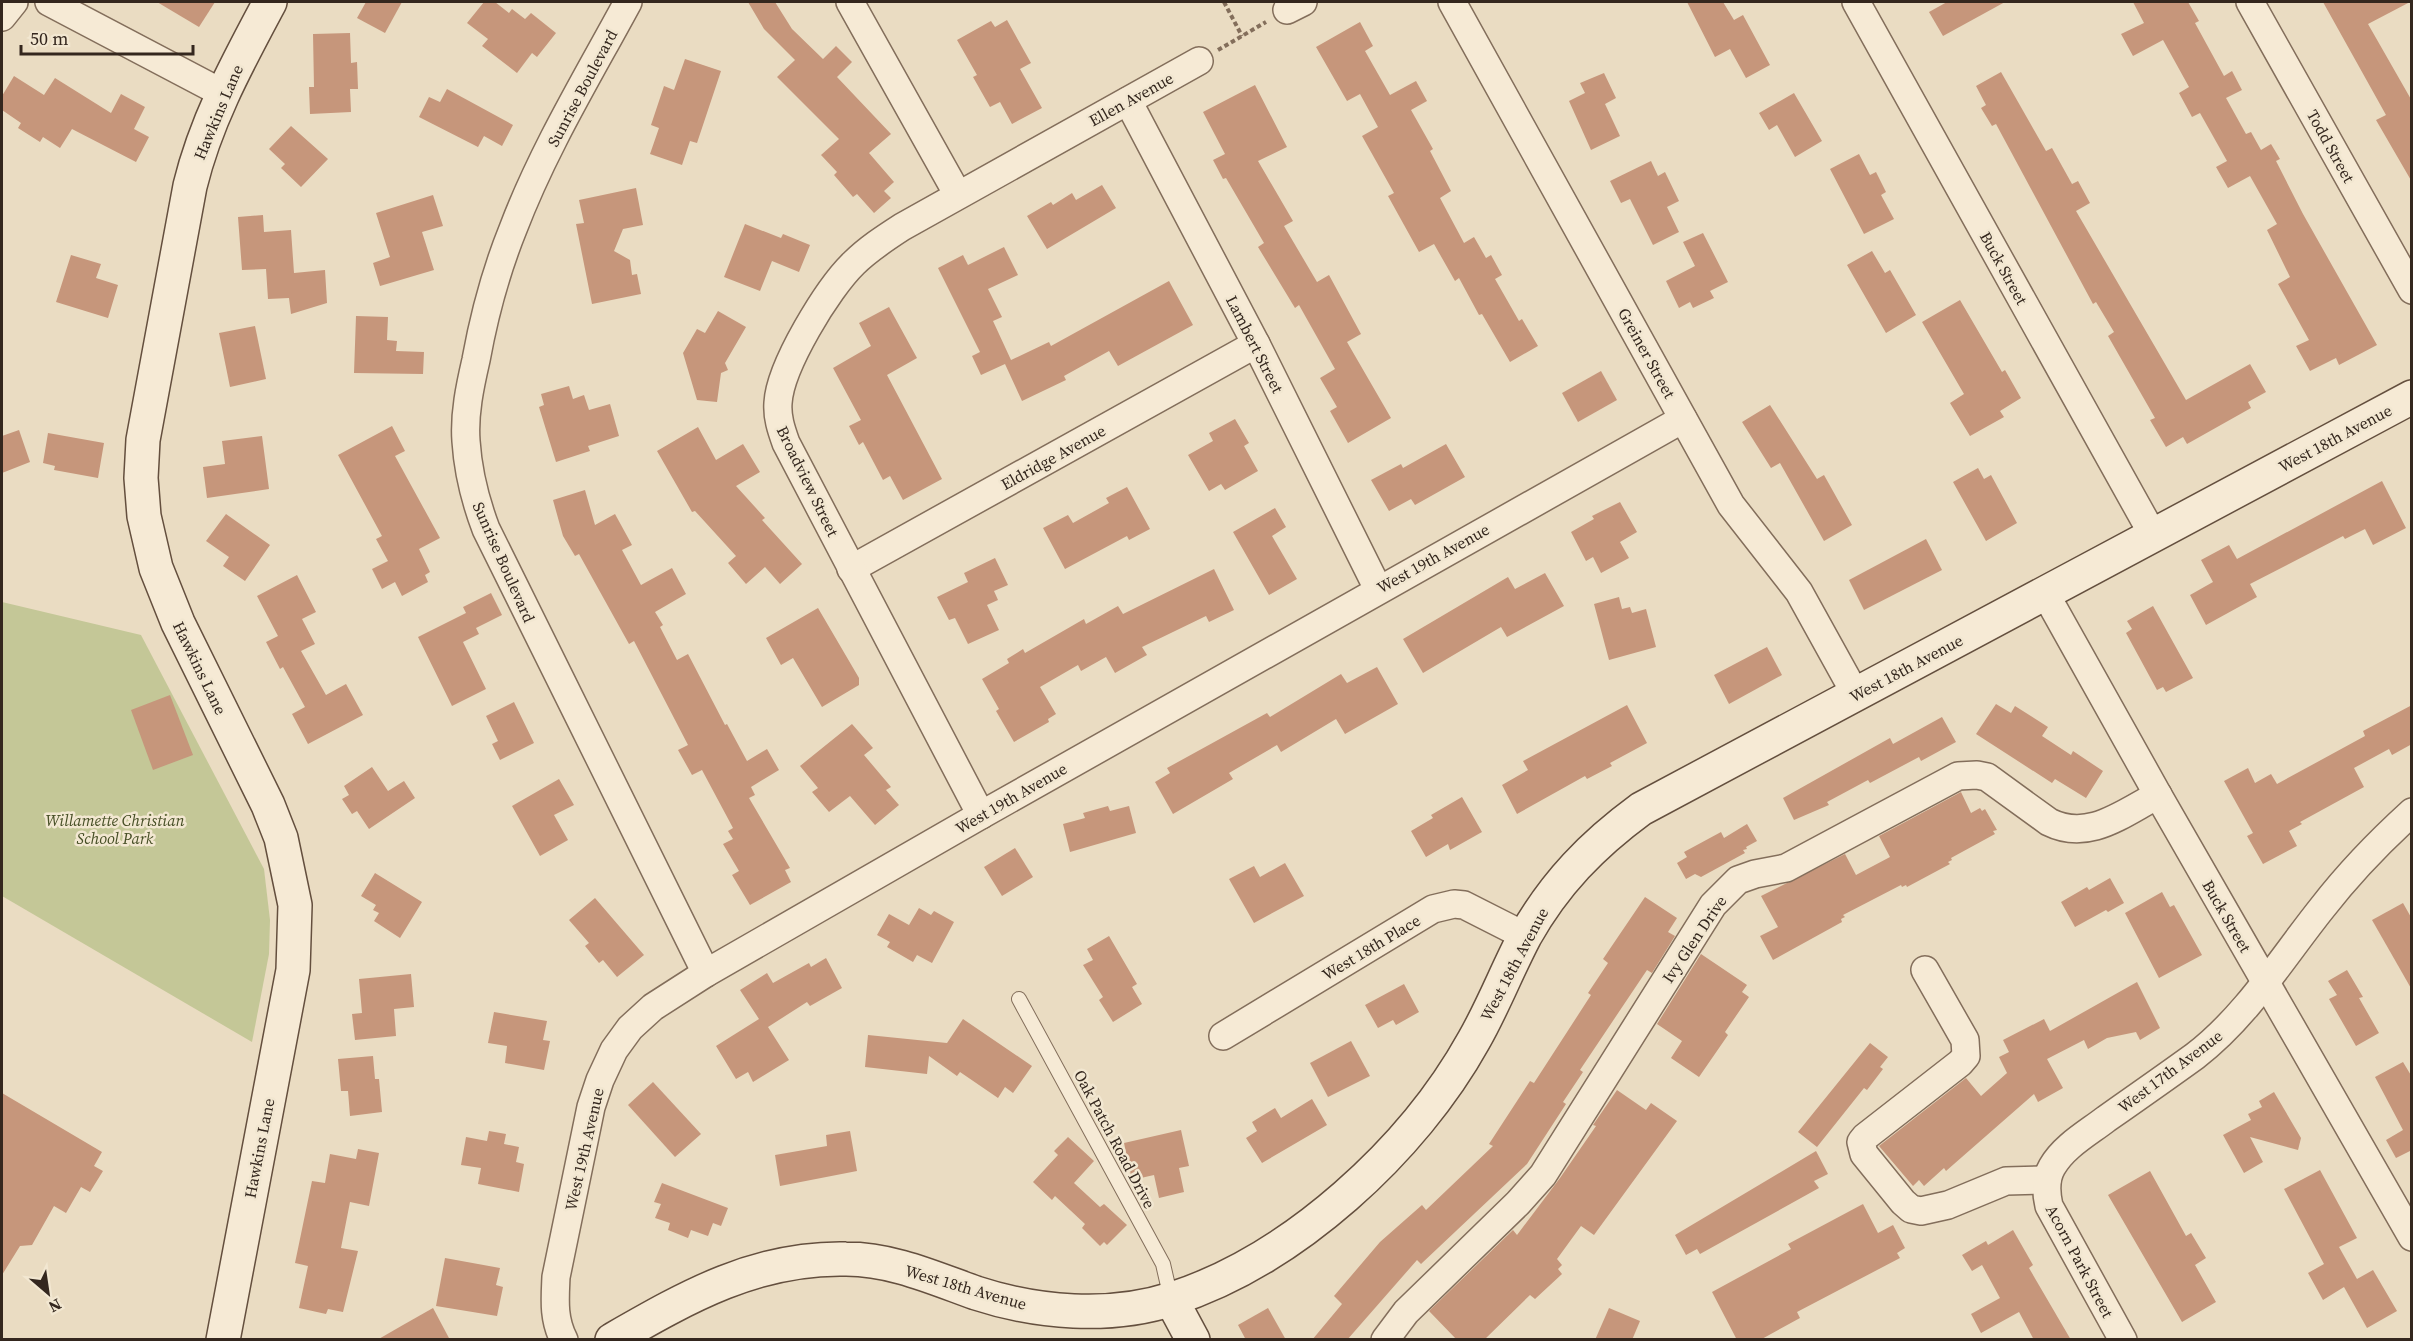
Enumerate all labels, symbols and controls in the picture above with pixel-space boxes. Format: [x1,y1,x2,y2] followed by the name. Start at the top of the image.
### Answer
[21,18,194,56] scale bar
[30,26,68,51] text: 50 m
[542,26,622,150] street label: Sunrise Boulevard
[188,61,248,163] street label: Hawkins Lane
[1085,67,1177,131] street label: Ellen Avenue
[2302,105,2361,187] street label: Todd Street
[1975,228,2033,309] street label: Buck Street
[1221,291,1289,397] street label: Lambert Street
[1613,304,1681,403] street label: Greiner Street
[2274,399,2396,477] street label: West 18th Avenue
[997,419,1109,495] street label: Eldridge Avenue
[772,422,845,541] street label: Broadview Street
[468,498,540,626] street label: Sunrise Boulevard
[1373,518,1493,598] street label: West 19th Avenue
[168,618,232,718] street label: Hawkins Lane
[1845,629,1967,707] street label: West 18th Avenue
[951,757,1071,839] street label: West 19th Avenue
[45,809,185,849] park label: Willamette Christian School Park
[2197,876,2257,957] street label: Buck Street
[1657,891,1731,987] street label: Ivy Glen Drive
[1475,903,1553,1025] street label: West 18th Avenue
[1318,909,1424,985] street label: West 18th Place
[2113,1024,2227,1118] street label: West 17th Avenue
[1069,1066,1161,1212] street label: Oak Patch Road Drive
[559,1085,609,1213] street label: West 19th Avenue
[239,1096,279,1200] street label: Hawkins Lane
[2041,1201,2119,1322] street label: Acorn Park Street
[903,1259,1029,1315] street label: West 18th Avenue
[18,1263,78,1323] north arrow
[45,1294,66,1319] text: N

